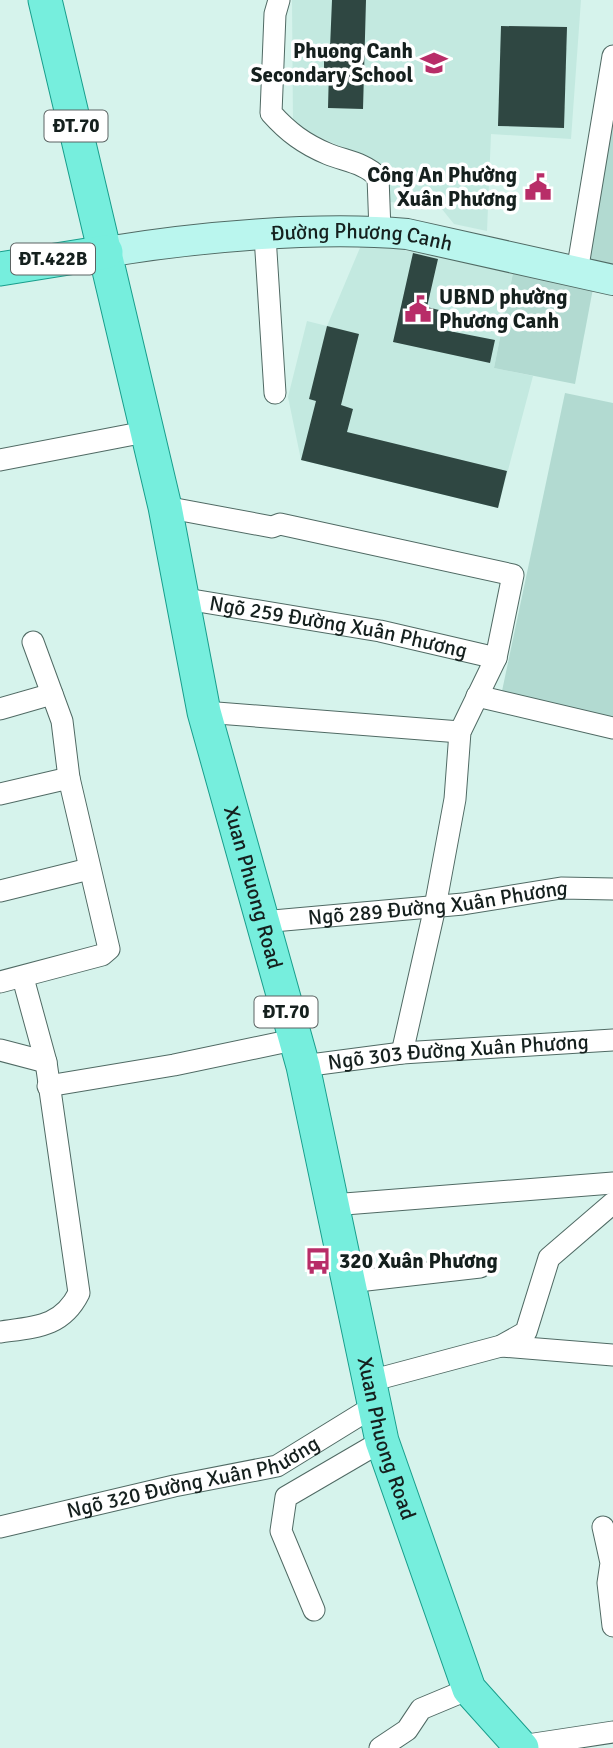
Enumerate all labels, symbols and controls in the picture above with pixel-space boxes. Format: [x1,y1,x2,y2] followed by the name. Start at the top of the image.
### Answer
[251,38,413,88] place label: Phuong Canh Secondary School
[419,48,449,78] school or university icon: Phuong Canh Secondary School
[44,110,108,142] road number: ĐT.70
[367,162,517,212] place label: Công An Phường Xuân Phương
[523,172,553,202] public building icon: Công An Phường Xuân Phương
[270,218,455,257] street label: Đường Phương Canh
[11,244,95,274] road number: ĐT.422B
[439,284,567,334] place label: UBND phường Phương Canh
[403,294,433,324] public building icon: UBND phường Phương Canh
[208,590,470,664] street label: Ngõ 259 Đường Xuân Phương
[218,803,288,972] street label: Xuan Phuong Road
[307,875,568,931] street label: Ngõ 289 Đường Xuân Phương
[254,996,318,1028] road number: ĐT.70
[326,1029,589,1076] street label: Ngõ 303 Đường Xuân Phương
[303,1246,333,1276] bus stop icon: 320 Xuân Phương
[339,1248,498,1274] place label: 320 Xuân Phương
[352,1355,422,1523] street label: Xuan Phuong Road
[64,1430,324,1524] street label: Ngõ 320 Đường Xuân Phương

